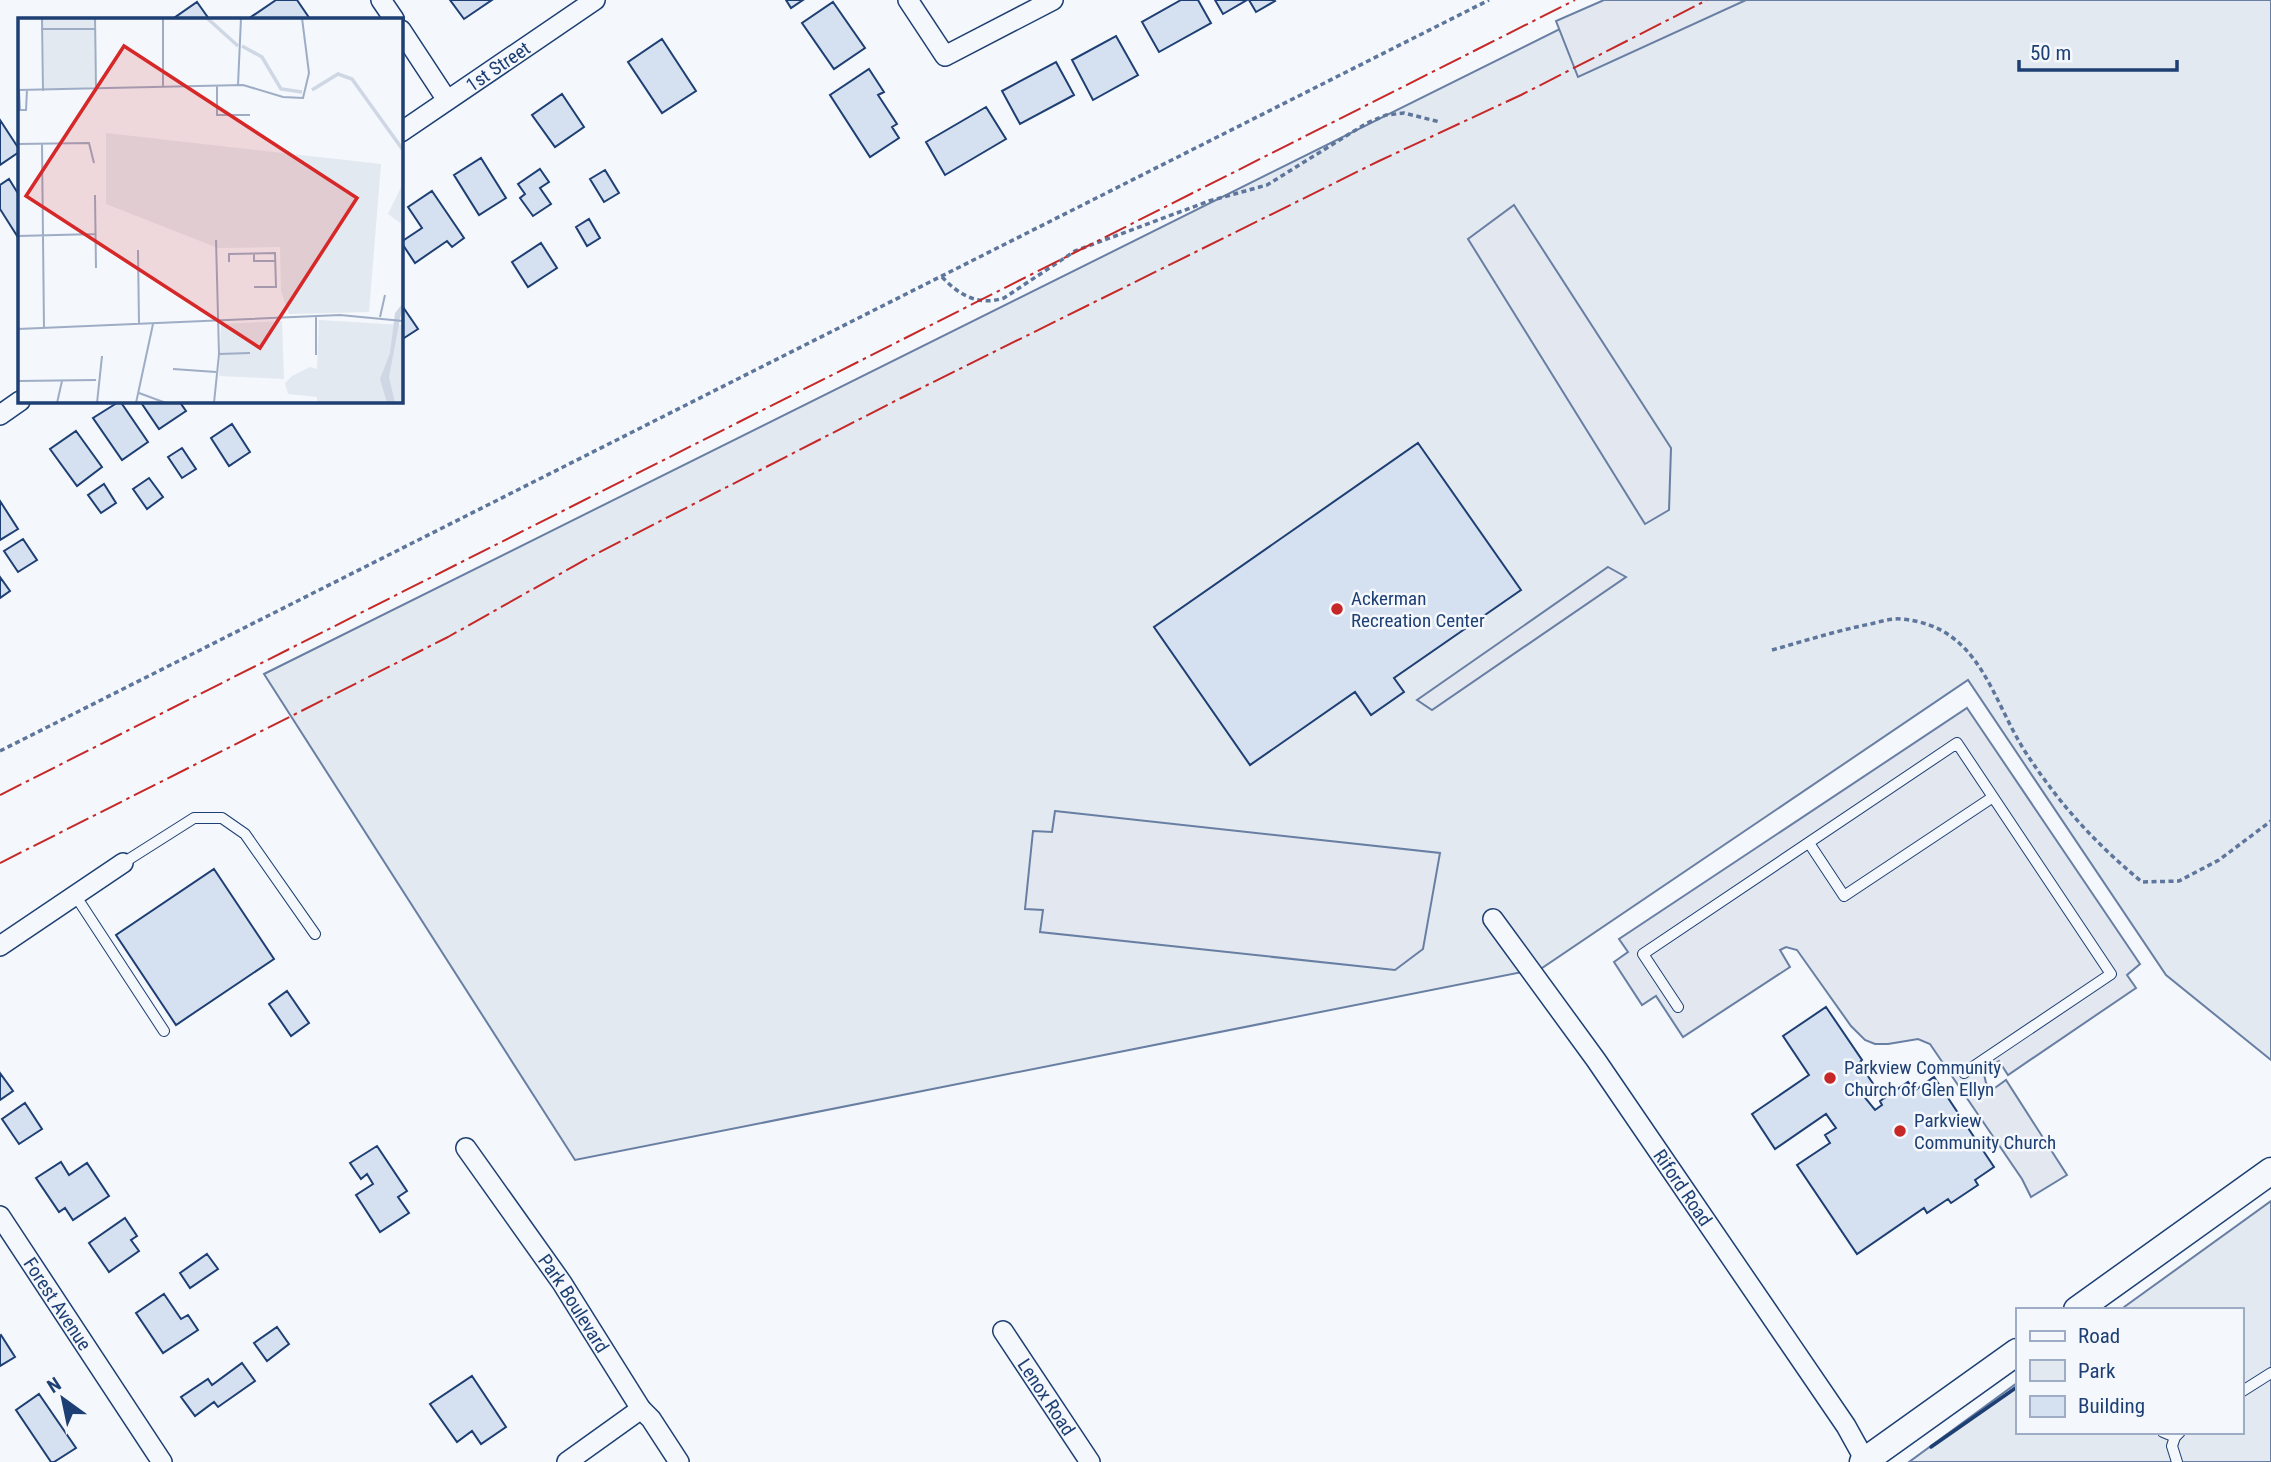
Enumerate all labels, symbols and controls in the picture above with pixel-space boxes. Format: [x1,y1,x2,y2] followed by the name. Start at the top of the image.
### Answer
[18,18,402,402] inset map
[2019,28,2176,72] scale bar
[462,37,534,97] street label: 1st Street
[2030,41,2071,65] text: 50 m
[1351,587,1485,632] place label: Ackerman Recreation Center
[1329,601,1345,617] marker: Ackerman Recreation Center
[1844,1056,2001,1101] place label: Parkview Community Church of Glen Ellyn
[1822,1070,1838,1086] marker: Parkview Community Church of Glen Ellyn
[1914,1109,2056,1154] place label: Parkview Community Church
[1892,1123,1908,1139] marker: Parkview Community Church
[1648,1145,1717,1230] street label: Riford Road
[533,1250,614,1357] street label: Park Boulevard
[18,1253,96,1355] street label: Forest Avenue
[2016,1308,2243,1434] legend
[2078,1324,2120,1348] text: Road
[1013,1354,1080,1440] street label: Lenox Road
[2078,1359,2116,1383] text: Park
[28,1364,98,1434] north arrow
[43,1372,65,1398] text: N
[2078,1394,2145,1418] text: Building

